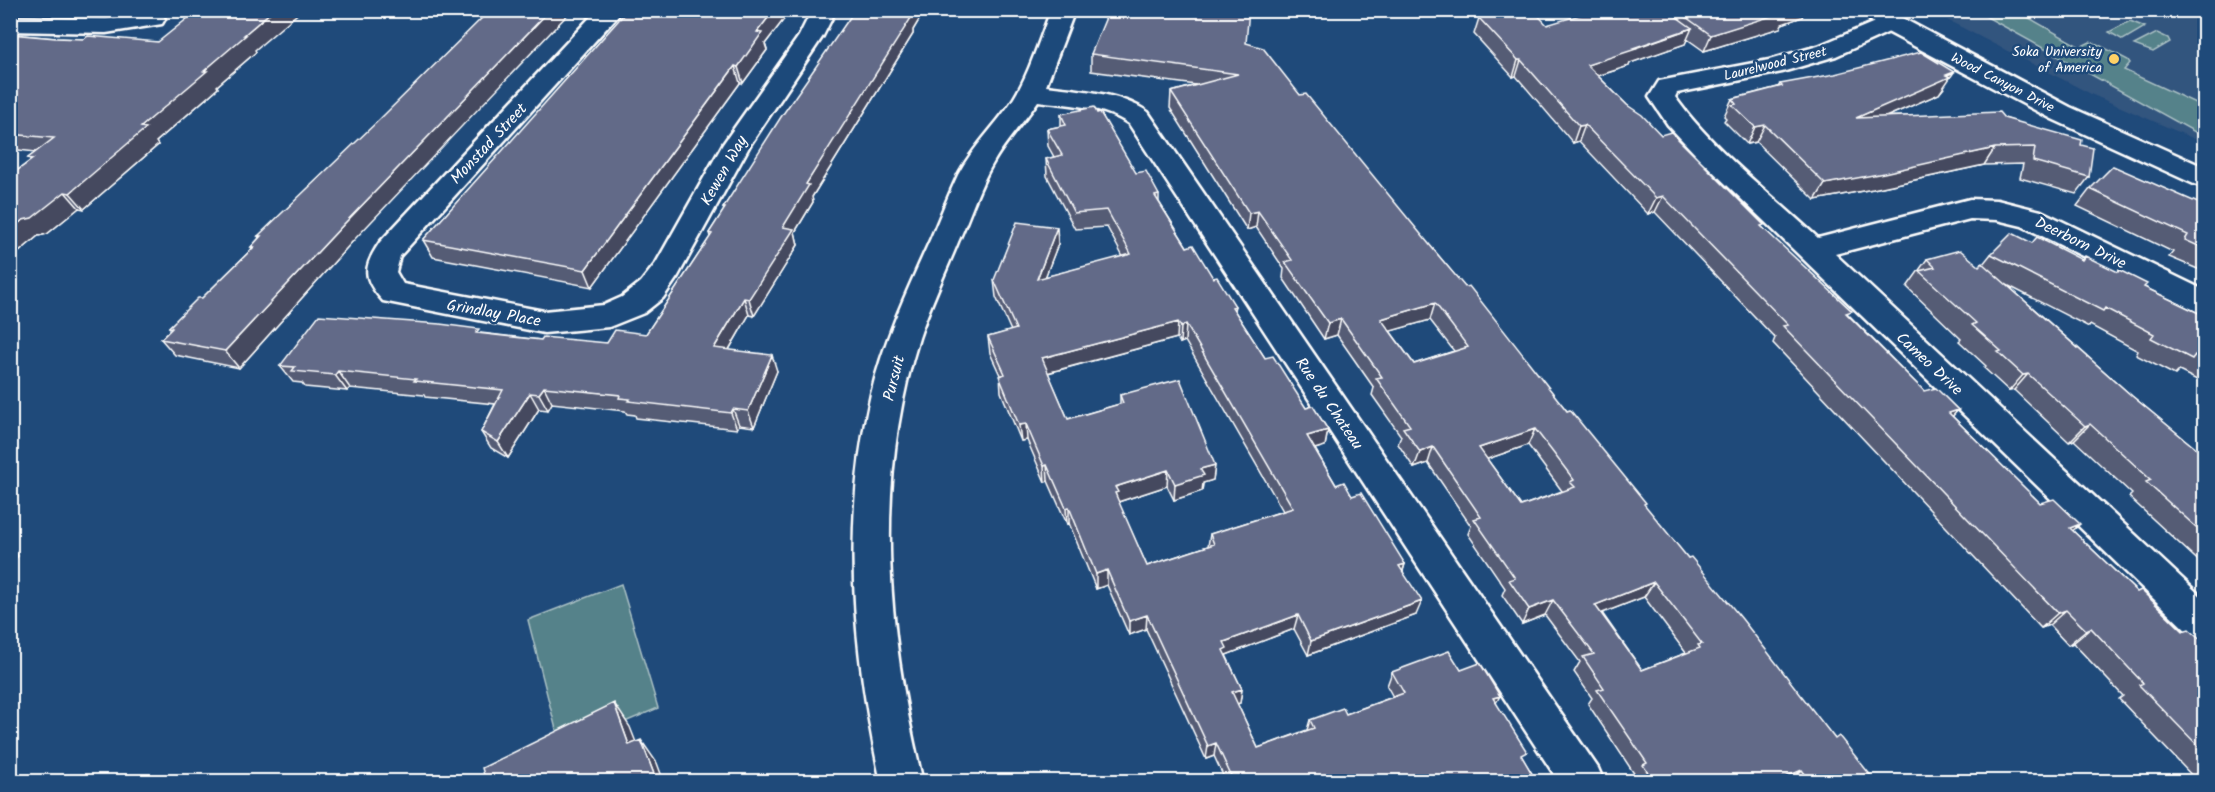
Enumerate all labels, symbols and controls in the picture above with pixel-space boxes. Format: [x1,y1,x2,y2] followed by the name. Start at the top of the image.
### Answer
[1721,40,1830,87] street label: Laurelwood Street
[2012,41,2102,79] place label: Soka University of America
[1947,47,2059,119] street label: Wood Canyon Drive
[2107,52,2121,66] marker: Soka University of America
[445,97,534,191] street label: Monstad Street
[694,131,755,210] street label: Kewen Way
[2030,210,2130,276] street label: Deerborn Drive
[445,293,543,334] street label: Grindlay Place
[1890,326,1968,402] street label: Cameo Drive
[877,352,912,404] street label: Pursuit
[1288,352,1369,455] street label: Rue du Chateau

